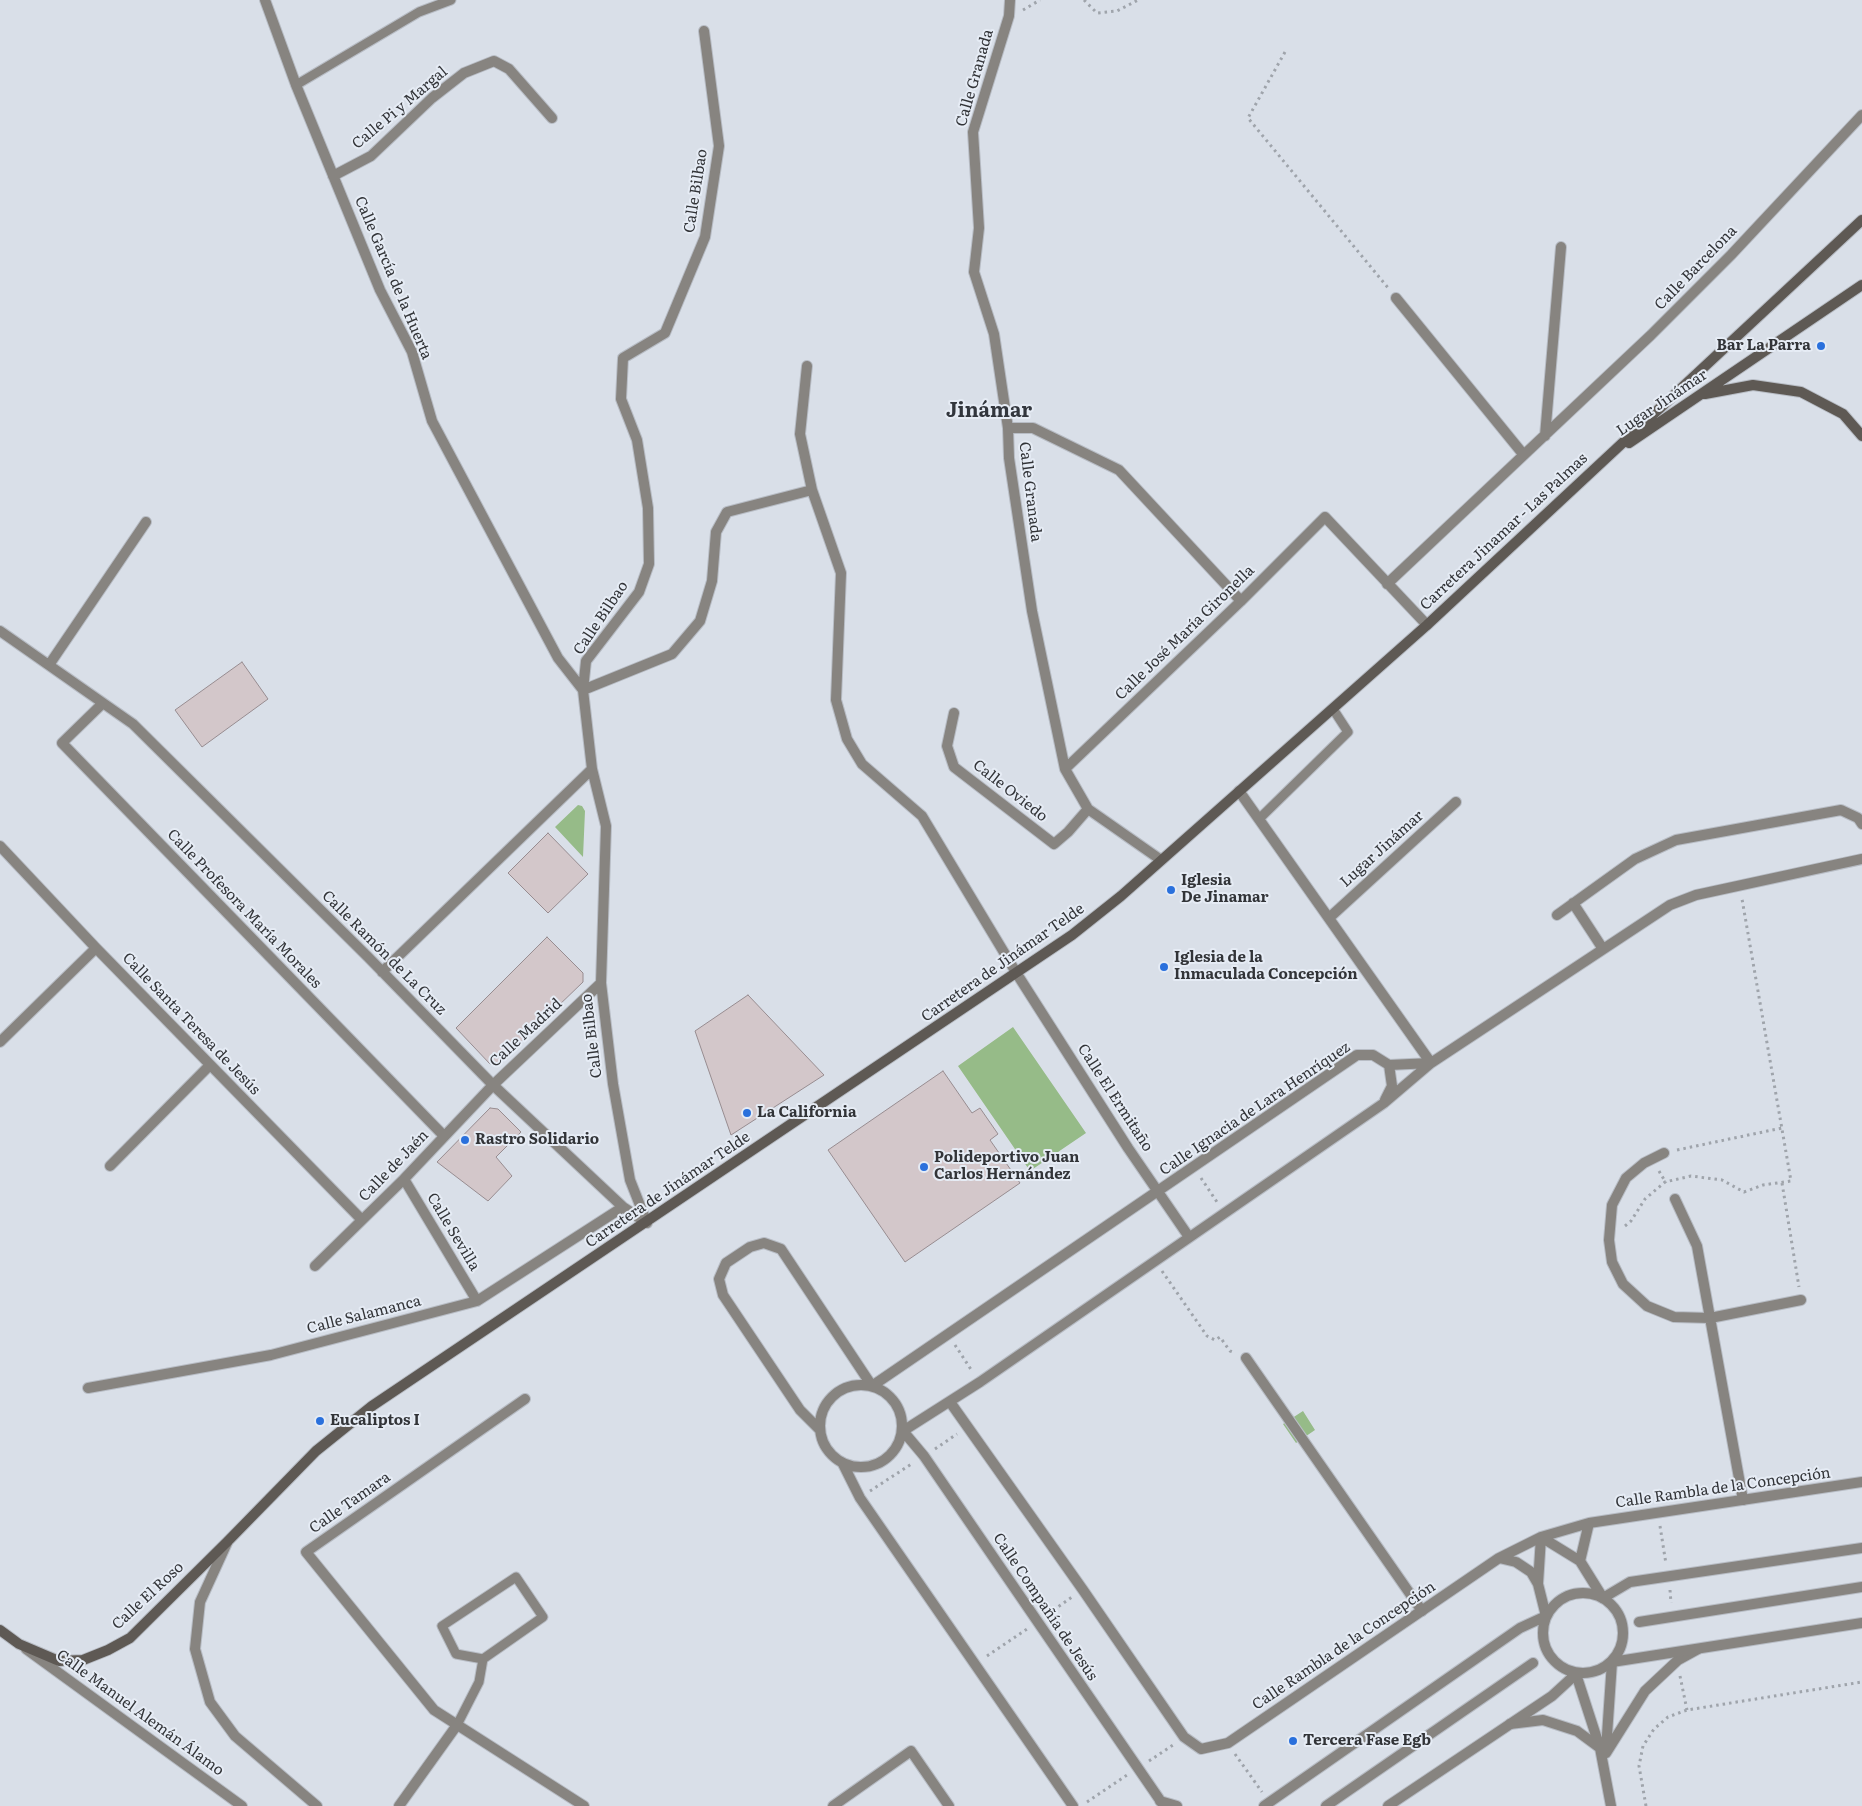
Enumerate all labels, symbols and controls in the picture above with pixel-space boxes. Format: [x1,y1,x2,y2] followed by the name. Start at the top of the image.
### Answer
[952,27,998,129] street label: Calle Granada
[349,63,451,153] street label: Calle Pi y Margal
[680,148,712,234] street label: Calle Bilbao
[350,194,436,362] street label: Calle García de la Huerta
[1651,222,1741,314] street label: Calle Barcelona
[1717,337,1811,355] place label: Bar La Parra
[1815,340,1827,352] marker: Bar La Parra
[1613,366,1711,440] street label: Lugar Jinámar
[946,399,1032,423] district label: Jinámar
[1015,441,1045,543] street label: Calle Granada
[1417,450,1591,614] street label: Carretera Jinamar - Las Palmas
[1112,562,1258,704] street label: Calle José María Gironella
[570,578,632,658] street label: Calle Bilbao
[969,756,1051,826] street label: Calle Oviedo
[1337,807,1427,891] street label: Lugar Jinámar
[163,826,325,992] street label: Calle Profesora María Morales
[1181,872,1269,907] place label: Iglesia De Jinamar
[1165,884,1177,896] marker: Iglesia De Jinamar
[318,887,450,1019] street label: Calle Ramón de La Cruz
[918,900,1088,1026] street label: Carretera de Jinámar Telde
[118,949,264,1099] street label: Calle Santa Teresa de Jesús
[1174,949,1358,984] place label: Iglesia de la Inmaculada Concepción
[1158,961,1170,973] marker: Iglesia de la Inmaculada Concepción
[578,993,606,1079] street label: Calle Bilbao
[486,995,566,1071] street label: Calle Madrid
[1156,1038,1354,1180] street label: Calle Ignacia de Lara Henríquez
[1073,1041,1157,1155] street label: Calle El Ermitaño
[757,1104,857,1122] place label: La California
[741,1107,753,1119] marker: La California
[355,1127,433,1205] street label: Calle de Jaén
[582,1128,754,1252] street label: Carretera de Jinámar Telde
[475,1131,599,1149] place label: Rastro Solidario
[459,1134,471,1146] marker: Rastro Solidario
[934,1149,1079,1184] place label: Polideportivo Juan Carlos Hernández
[918,1161,930,1173] marker: Polideportivo Juan Carlos Hernández
[423,1190,483,1274] street label: Calle Sevilla
[305,1292,423,1338] street label: Calle Salamanca
[330,1412,420,1430] place label: Eucaliptos I
[314,1415,326,1427] marker: Eucaliptos I
[1614,1464,1832,1512] street label: Calle Rambla de la Concepción
[306,1468,394,1538] street label: Calle Tamara
[989,1530,1101,1684] street label: Calle Compañía de Jesús
[109,1558,187,1634] street label: Calle El Roso
[1249,1578,1439,1714] street label: Calle Rambla de la Concepción
[53,1646,227,1780] street label: Calle Manuel Alemán Álamo
[1303,1732,1431,1750] place label: Tercera Fase Egb
[1287,1735,1299,1747] marker: Tercera Fase Egb

